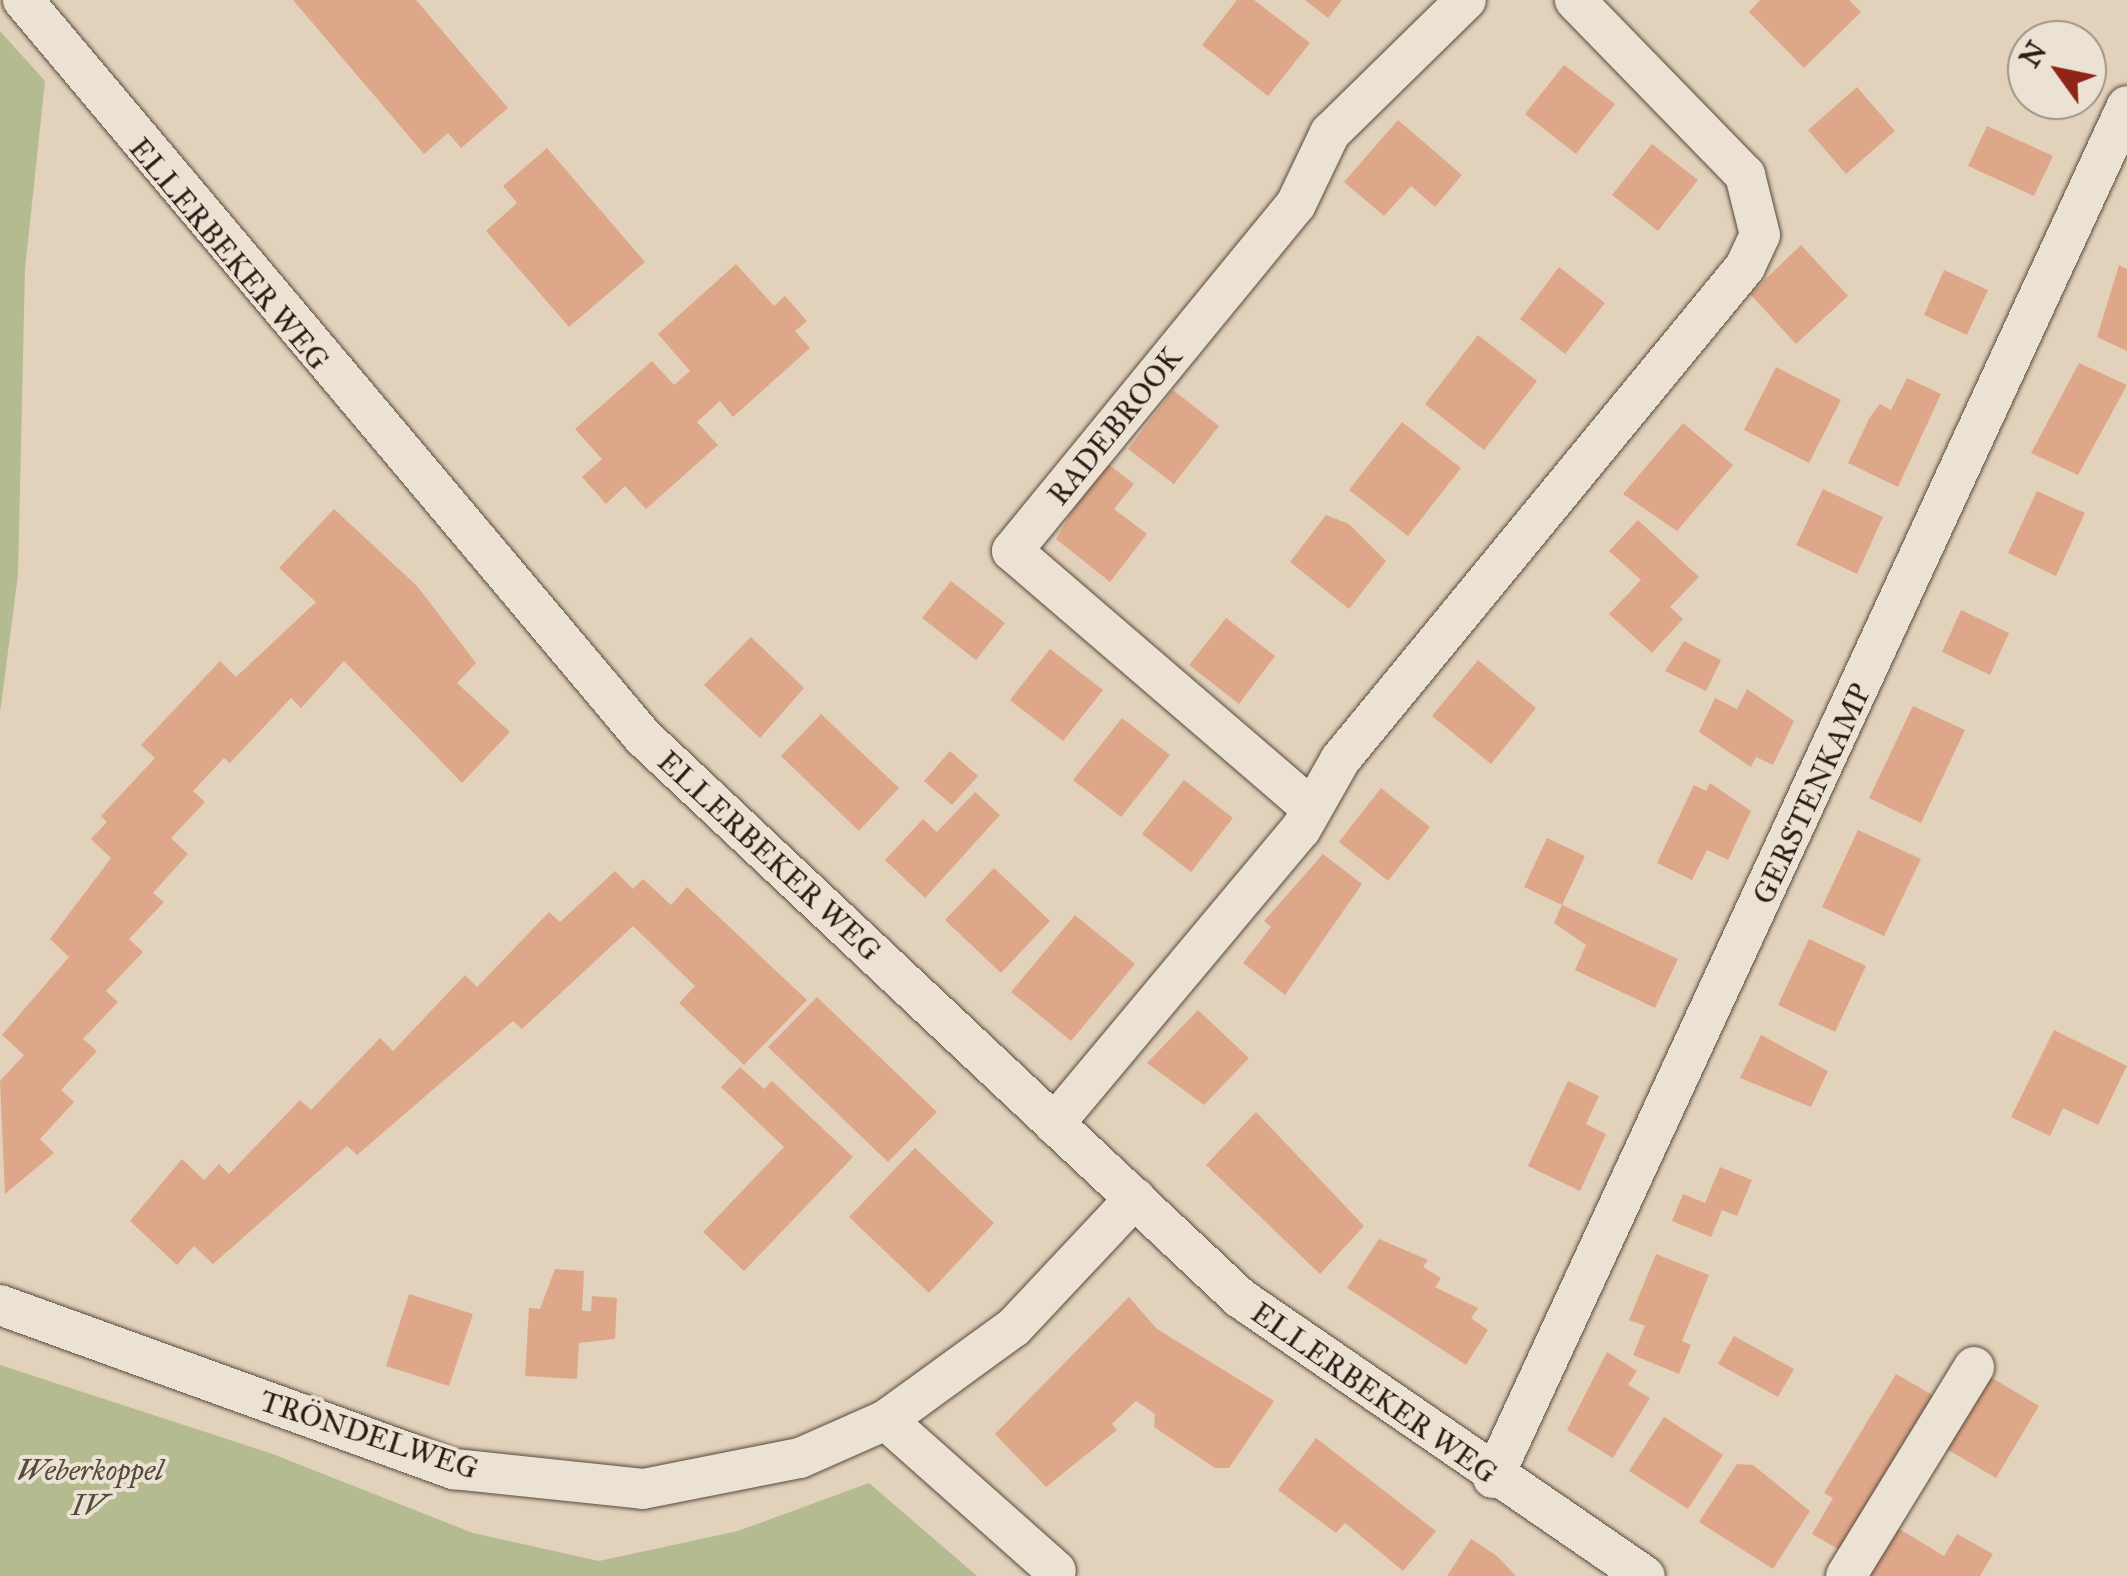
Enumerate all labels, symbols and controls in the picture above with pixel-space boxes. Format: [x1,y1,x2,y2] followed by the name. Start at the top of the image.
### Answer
[2007,20,2107,120] north arrow
[2012,35,2054,74] text: N
[121,131,337,377] street label: ELLERBEKER WEG
[1040,340,1190,512] street label: RADEBROOK
[1745,678,1879,910] street label: GERSTENKAMP
[650,743,888,969] street label: ELLERBEKER WEG
[1244,1295,1504,1491] street label: ELLERBEKER WEG
[256,1383,482,1487] street label: TRÖNDELWEG
[17,1452,163,1522] park label: Weberkoppel IV

